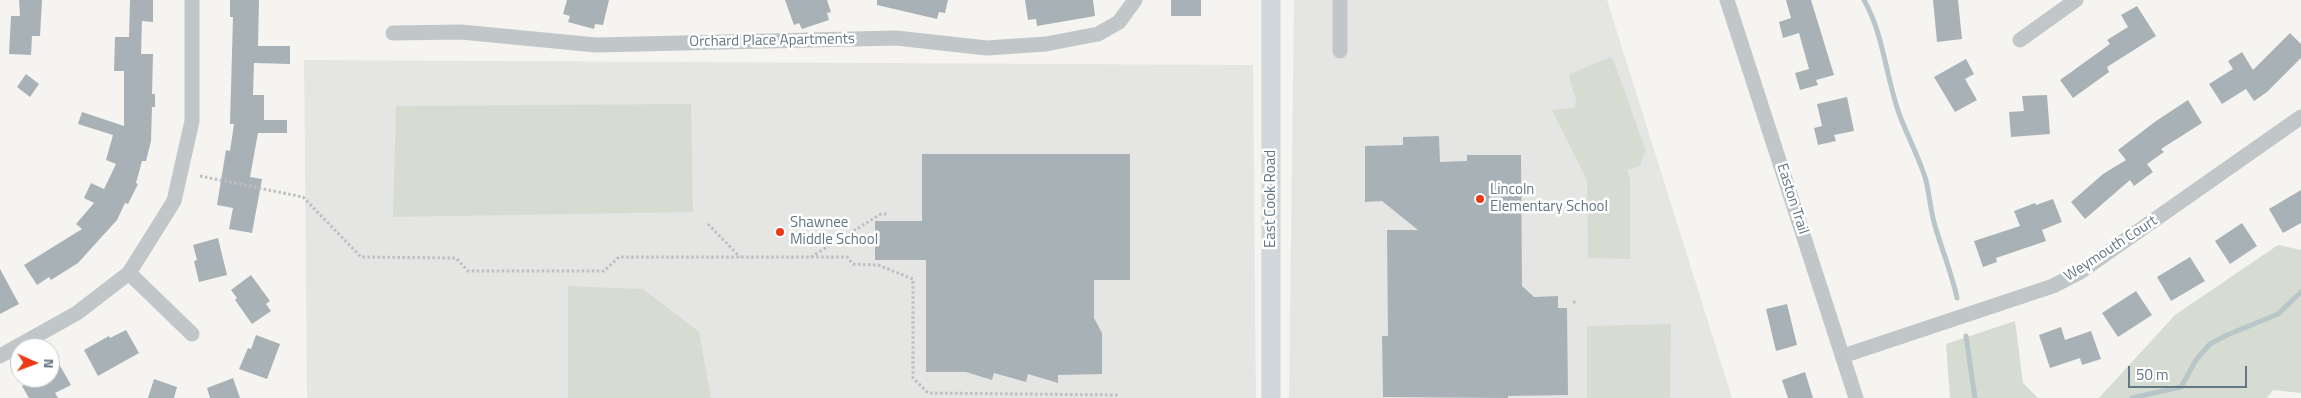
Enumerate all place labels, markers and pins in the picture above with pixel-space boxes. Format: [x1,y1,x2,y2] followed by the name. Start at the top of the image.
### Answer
[1490,181,1608,216] place label: Lincoln Elementary School
[1474,193,1486,205] marker: Lincoln Elementary School
[790,214,878,249] place label: Shawnee Middle School
[774,226,786,238] marker: Shawnee Middle School

